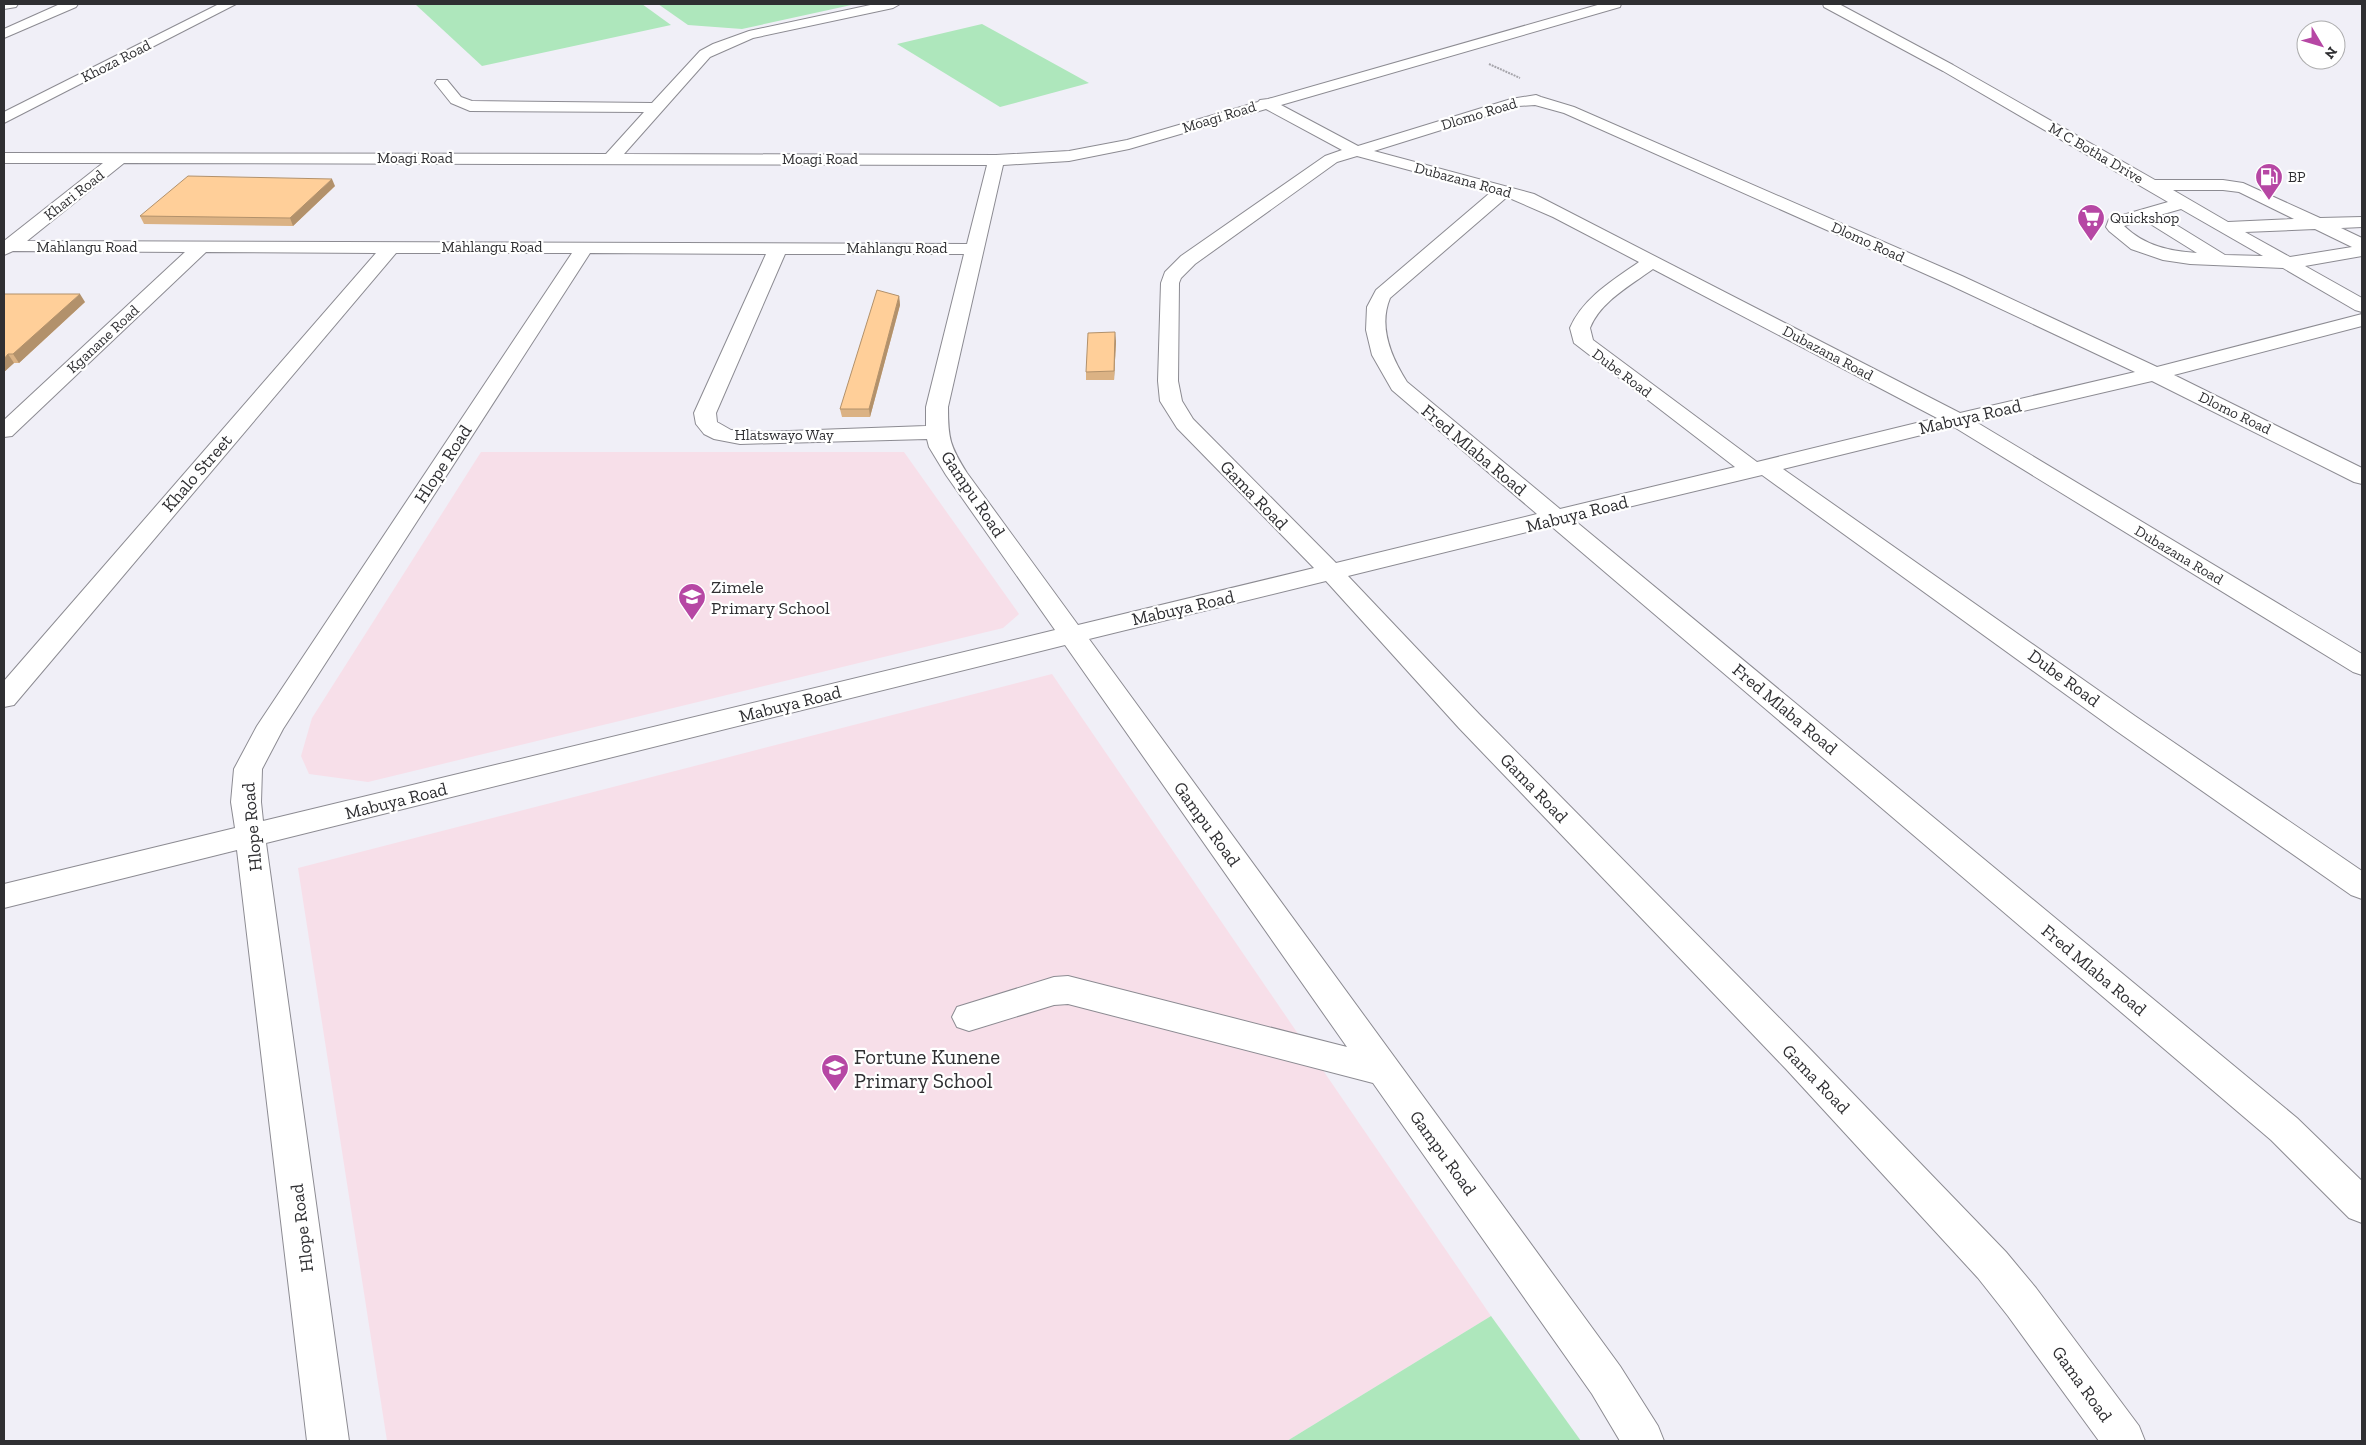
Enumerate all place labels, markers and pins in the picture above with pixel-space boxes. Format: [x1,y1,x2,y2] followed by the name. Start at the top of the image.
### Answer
[2254,162,2284,201] fuel station icon: BP
[2288,168,2306,186] place label: BP
[2076,203,2106,242] supermarket icon: Quickshop
[2110,209,2179,227] place label: Quickshop
[711,576,830,619] place label: Zimele Primary School
[677,582,707,621] school or university icon: Zimele Primary School
[854,1044,1000,1093] place label: Fortune Kunene Primary School
[820,1053,850,1092] school or university icon: Fortune Kunene Primary School

